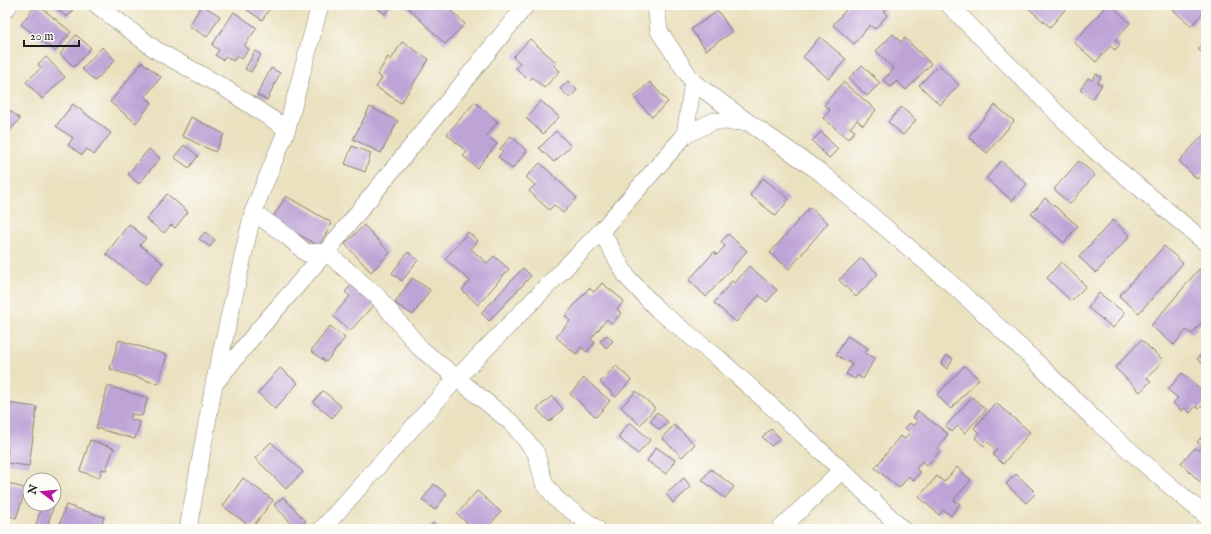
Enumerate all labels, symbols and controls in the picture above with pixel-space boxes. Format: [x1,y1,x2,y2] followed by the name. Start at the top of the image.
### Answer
[24,22,79,48] scale bar
[30,29,53,44] text: 20 m
[22,472,62,512] north arrow
[25,483,42,497] text: N

